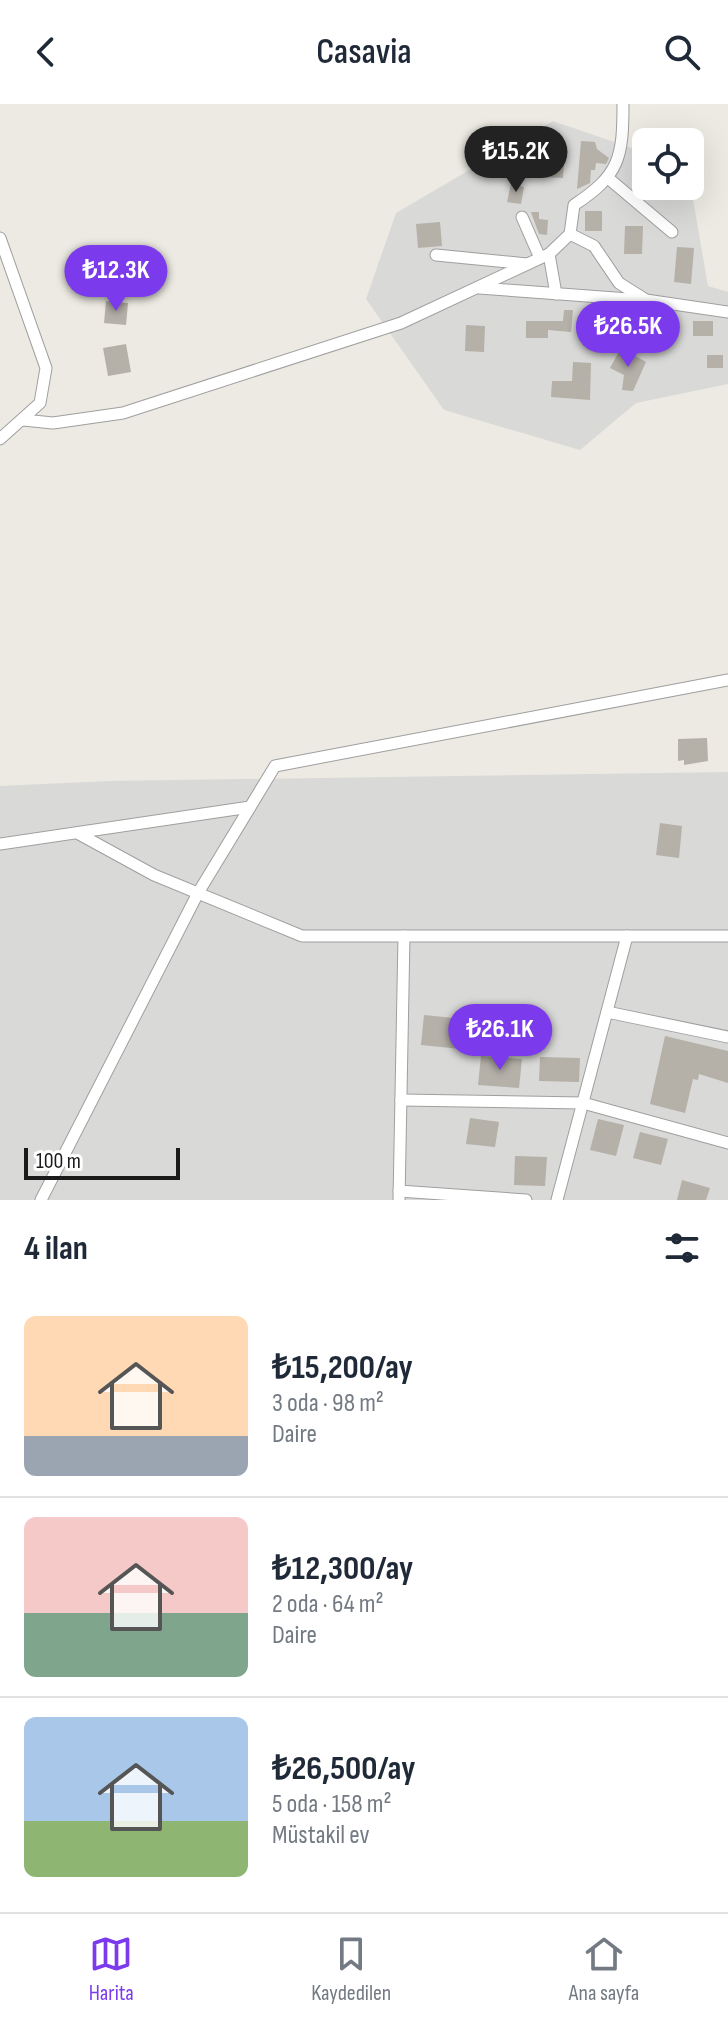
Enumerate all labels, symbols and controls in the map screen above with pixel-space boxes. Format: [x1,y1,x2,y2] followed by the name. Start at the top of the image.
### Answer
[24,30,68,74] icon: back
[660,30,704,74] icon: search
[316,31,412,74] text: Casavia
[451,126,581,194] pin: ₺15.2K
[632,128,704,200] map controls
[632,128,704,200] button: locate
[482,136,550,167] text: ₺15.2K
[51,245,181,313] pin: ₺12.3K
[82,255,150,286] text: ₺12.3K
[563,301,693,369] pin: ₺26.5K
[594,311,662,342] text: ₺26.5K
[435,1004,565,1072] pin: ₺26.1K
[466,1014,534,1045] text: ₺26.1K
[24,1144,180,1180] scale bar
[36,1148,81,1175] text: 100 m
[660,1226,704,1270] icon: filters
[24,1228,88,1269] text: 4 ilan
[272,1347,413,1388] text: ₺15,200/ay
[88,1348,184,1444] icon: home
[272,1388,384,1419] text: 3 oda · 98 m²
[272,1419,317,1450] text: Daire
[272,1548,413,1589] text: ₺12,300/ay
[88,1549,184,1645] icon: home
[272,1589,384,1620] text: 2 oda · 64 m²
[272,1620,317,1651] text: Daire
[272,1748,415,1789] text: ₺26,500/ay
[88,1749,184,1845] icon: home
[272,1789,392,1820] text: 5 oda · 158 m²
[272,1820,370,1851] text: Müstakil ev
[89,1932,134,2007] tab: Harita
[311,1932,391,2007] tab: Kaydedilen
[569,1932,639,2007] tab: Ana sayfa

